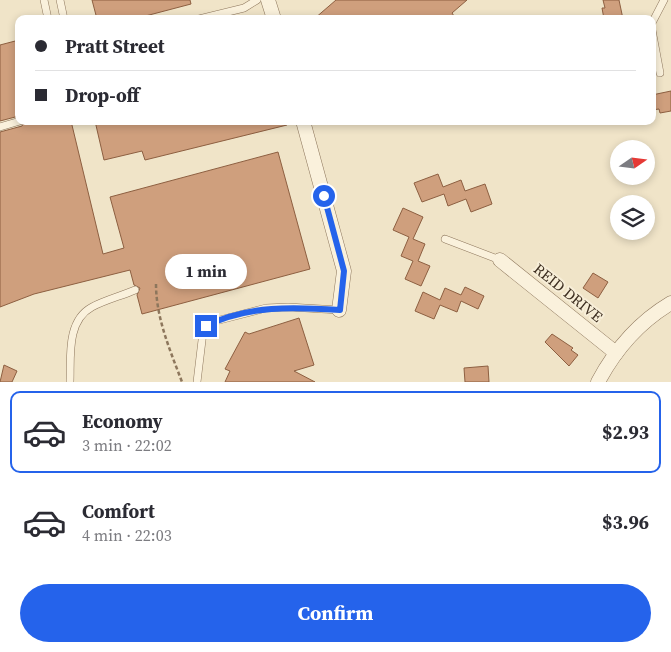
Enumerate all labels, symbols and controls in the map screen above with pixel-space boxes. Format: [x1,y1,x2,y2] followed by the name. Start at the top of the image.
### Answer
[65,33,165,59] text: Pratt Street
[65,82,139,108] text: Drop-off
[610,140,655,185] north arrow
[610,140,655,240] map controls
[313,185,335,207] route start
[610,195,655,240] button: layers
[165,254,247,288] callout: 1 min
[529,258,607,327] street label: REID DRIVE
[185,260,227,282] text: 1 min
[195,315,217,337] route end
[82,408,163,434] text: Economy
[22,410,67,455] icon: car
[602,419,649,445] text: $2.93
[82,434,172,456] text: 3 min · 22:02
[82,498,155,524] text: Comfort
[22,500,67,545] icon: car
[602,509,649,535] text: $3.96
[82,524,172,546] text: 4 min · 22:03
[20,584,651,642] button: Confirm

